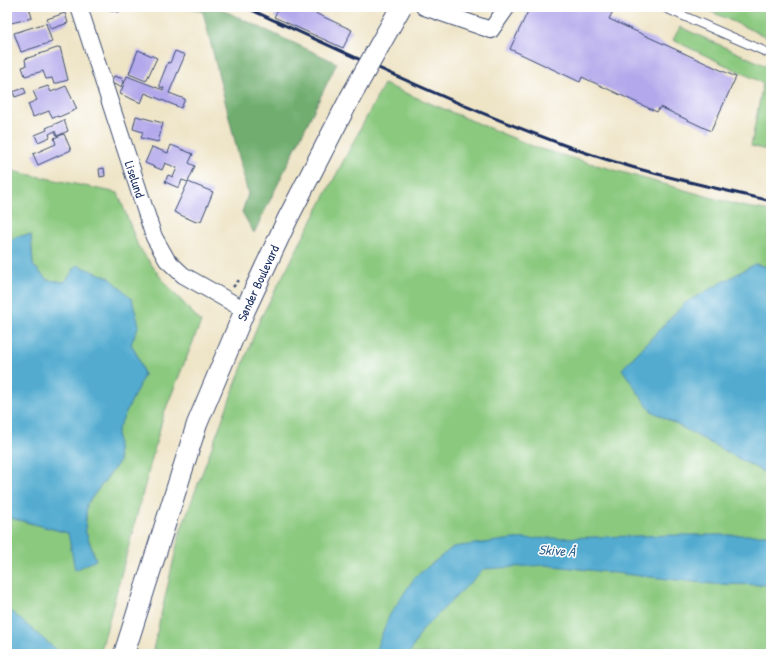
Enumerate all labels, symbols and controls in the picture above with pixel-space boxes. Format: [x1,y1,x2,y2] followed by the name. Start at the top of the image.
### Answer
[121,158,150,200] street label: Liselund
[232,242,283,324] street label: Sønder Boulevard
[538,539,577,561] water label: Skive Å

